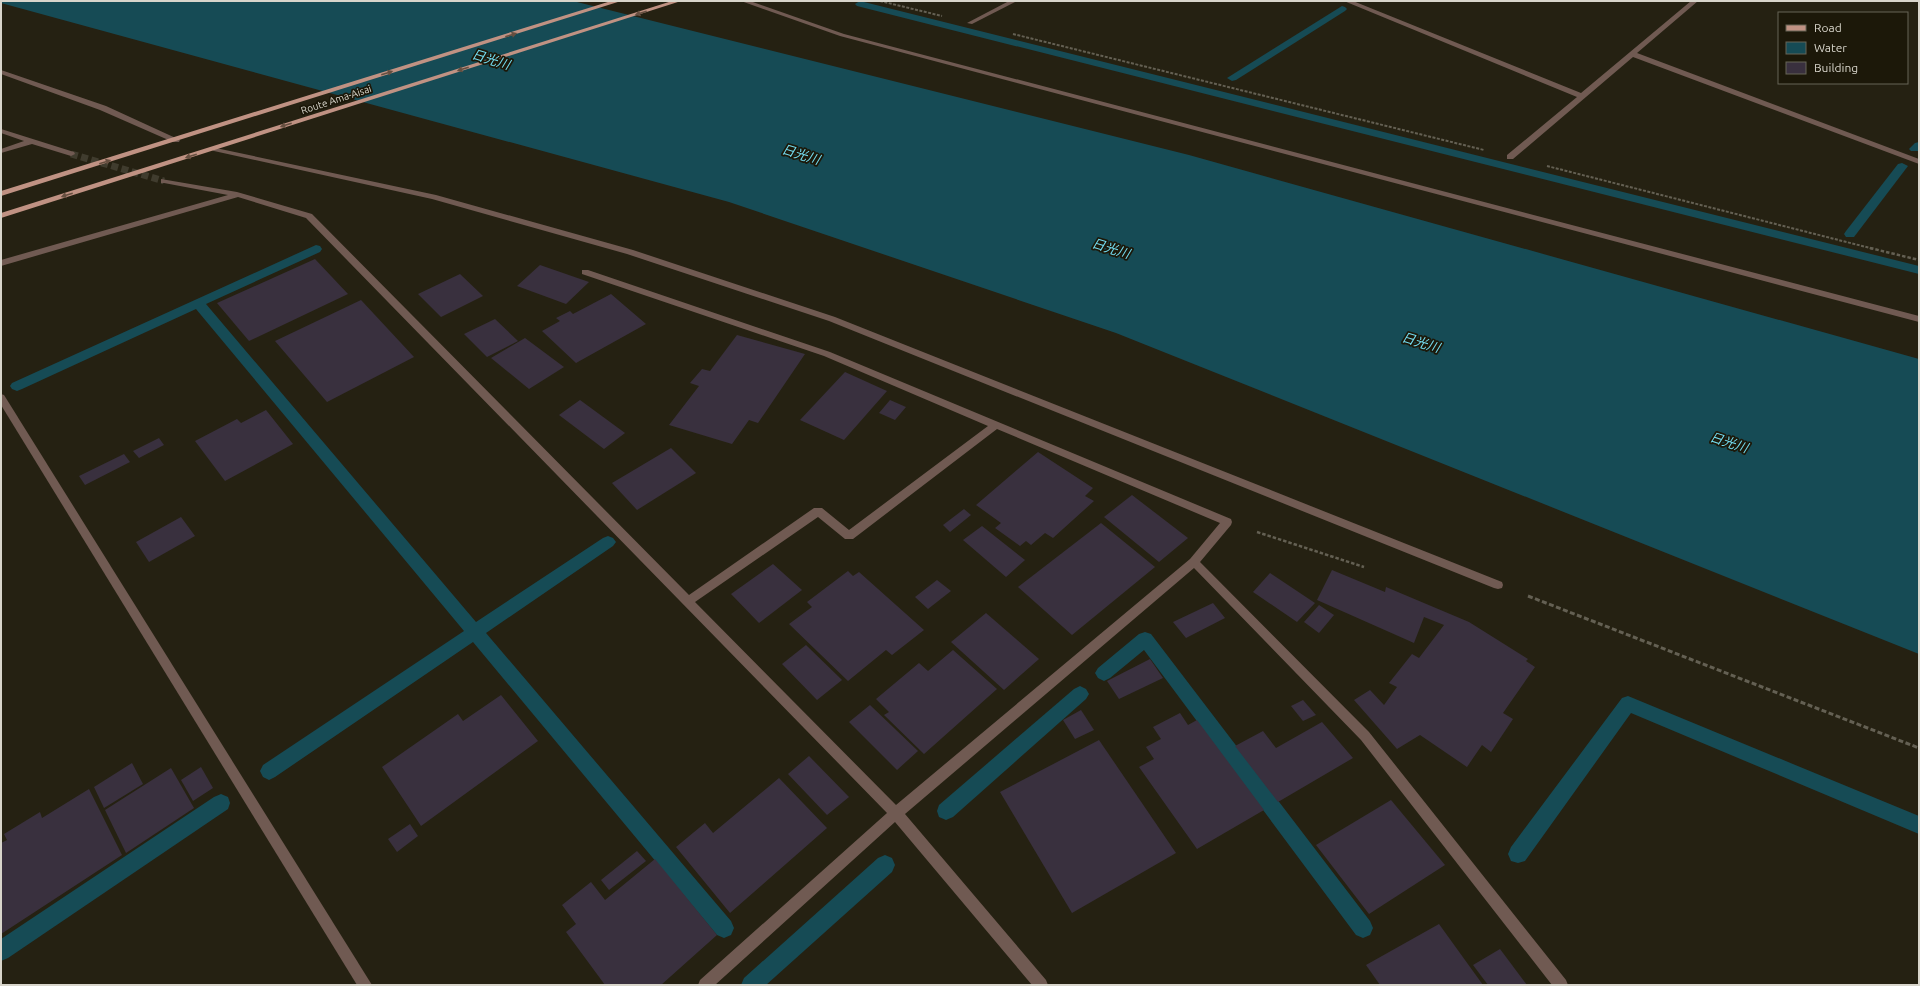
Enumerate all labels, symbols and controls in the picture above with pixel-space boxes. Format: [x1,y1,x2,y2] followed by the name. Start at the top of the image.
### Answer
[634,10,646,16] one-way arrow
[1778,12,1908,84] legend
[1814,21,1842,34] text: Road
[505,32,517,38] one-way arrow
[1814,41,1847,54] text: Water
[470,47,514,72] water label: 日光川
[1814,61,1858,74] text: Building
[457,66,469,72] one-way arrow
[381,70,393,76] one-way arrow
[300,83,373,116] street label: Route Ama-Aisai
[280,122,292,128] one-way arrow
[780,142,824,167] water label: 日光川
[185,153,197,159] one-way arrow
[99,159,111,165] one-way arrow
[61,192,73,198] one-way arrow
[1090,236,1134,261] water label: 日光川
[1400,330,1444,355] water label: 日光川
[1708,429,1752,455] water label: 日光川

